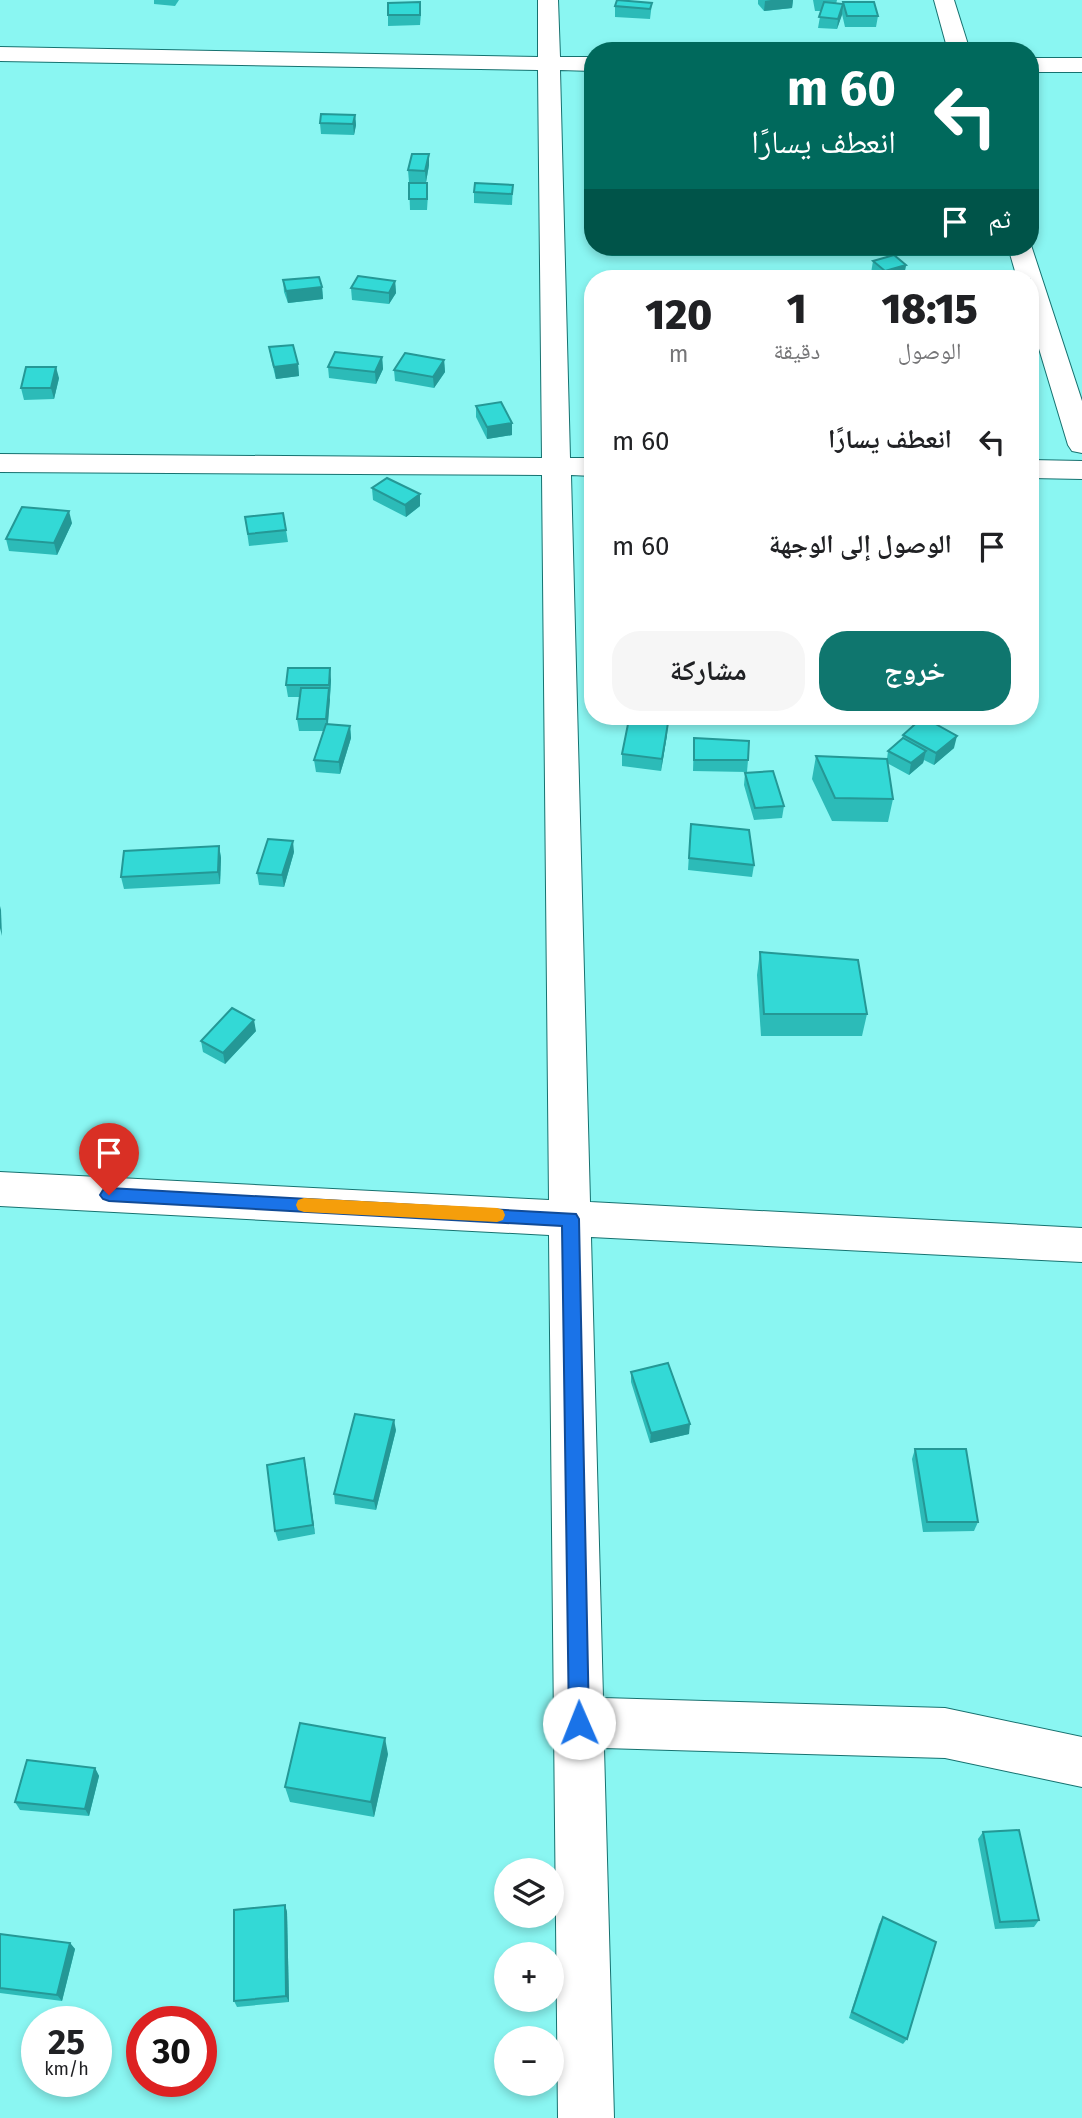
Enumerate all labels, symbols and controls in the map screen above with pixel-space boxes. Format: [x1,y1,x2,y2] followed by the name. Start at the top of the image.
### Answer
[787,59,896,118] text: 60 m
[920,70,1011,161] icon: left
[751,123,896,161] text: انعطف يسارًا
[936,203,974,241] icon: arrive
[988,204,1011,235] text: ثم
[787,284,807,334] text: 1
[882,284,978,334] text: 18:15
[645,290,712,340] text: 120
[773,337,820,365] text: دقيقة
[898,337,961,365] text: الوصول
[669,340,689,368] text: m
[973,423,1011,461] icon: left
[828,424,952,455] text: انعطف يسارًا
[612,426,670,457] text: 60 m
[973,528,1011,566] icon: arrive
[769,529,952,560] text: الوصول إلى الوجهة
[612,531,670,562] text: 60 m
[612,631,805,711] button: مشاركة
[819,631,1011,711] button: خروج
[79,1123,139,1195] pin
[90,1134,128,1172] icon: arrive
[542,1686,616,1760] position arrow
[494,1858,564,2096] map controls
[494,1858,564,1928] button: layers
[494,1942,564,2012] button: +
[126,2006,217,2097] speed limit sign: 30
[48,2021,85,2063] text: 25
[494,2026,564,2096] button: −
[44,2058,89,2080] text: km/h

